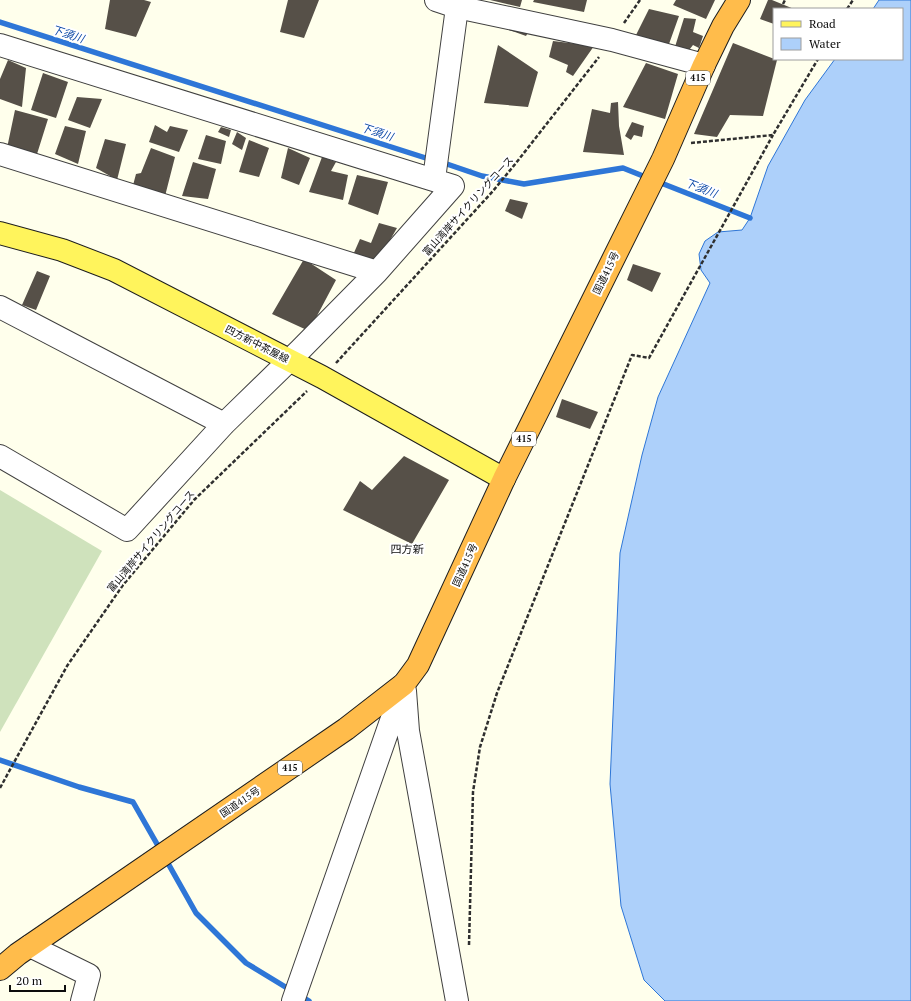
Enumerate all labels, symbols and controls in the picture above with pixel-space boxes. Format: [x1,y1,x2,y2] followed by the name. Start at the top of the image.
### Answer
[773,8,903,60] legend
[809,16,836,31] text: Road
[50,22,87,46] water label: 下須川
[809,36,841,51] text: Water
[686,71,710,85] road number: 415
[359,120,396,144] water label: 下須川
[420,154,516,258] street label: 富山湾岸サイクリングコース
[683,176,720,201] water label: 下須川
[590,249,622,297] street label: 国道415号
[223,322,291,366] street label: 四方新中茶屋線
[512,432,536,446] road number: 415
[104,487,198,595] street label: 富山湾岸サイクリングコース
[450,541,480,589] street label: 国道415号
[391,542,424,556] district label: 四方新
[278,761,302,775] road number: 415
[217,784,263,820] street label: 国道415号
[10,967,65,993] scale bar
[16,973,43,988] text: 20 m

